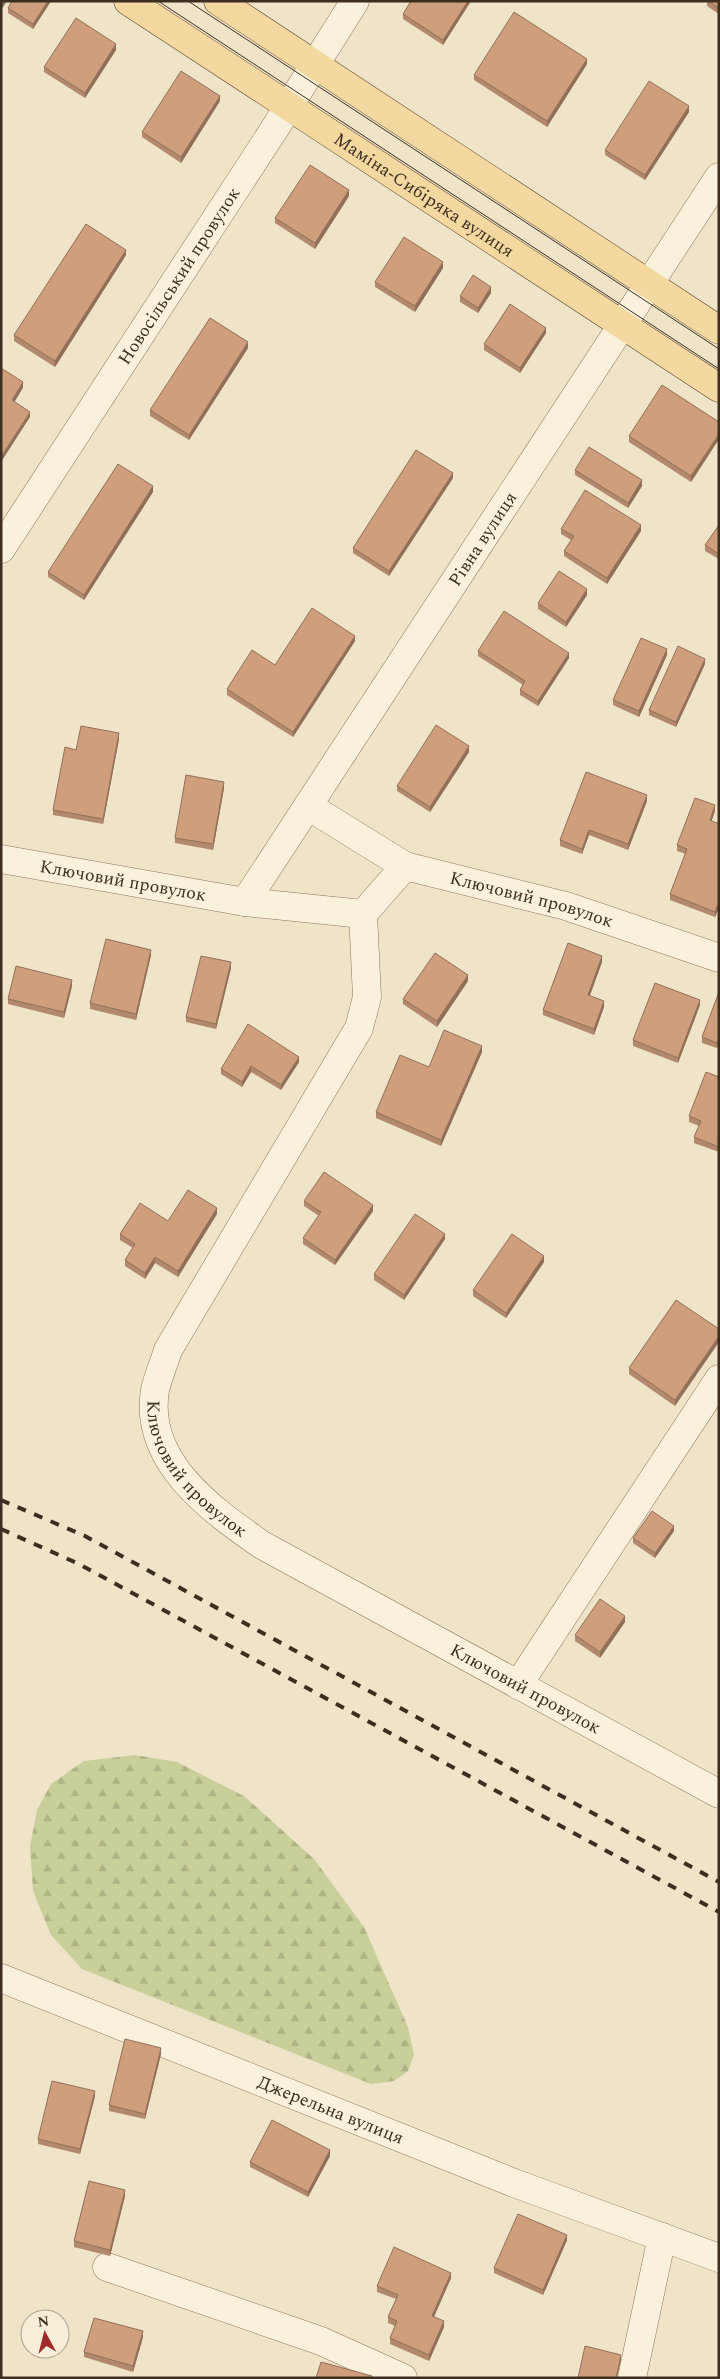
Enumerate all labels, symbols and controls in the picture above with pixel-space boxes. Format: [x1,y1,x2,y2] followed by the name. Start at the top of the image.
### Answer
[328,126,520,264] street label: Маміна-Сибіряка вулиця
[111,182,247,370] street label: Новосільський провулок
[442,486,524,592] street label: Рівна вулиця
[38,853,208,909] street label: Ключовий провулок
[447,865,617,935] street label: Ключовий провулок
[140,1400,253,1544] street label: Ключовий провулок
[445,1637,606,1741] street label: Ключовий провулок
[253,2069,408,2152] street label: Джерельна вулиця
[20,2309,70,2359] north arrow
[37,2310,50,2333] text: N

